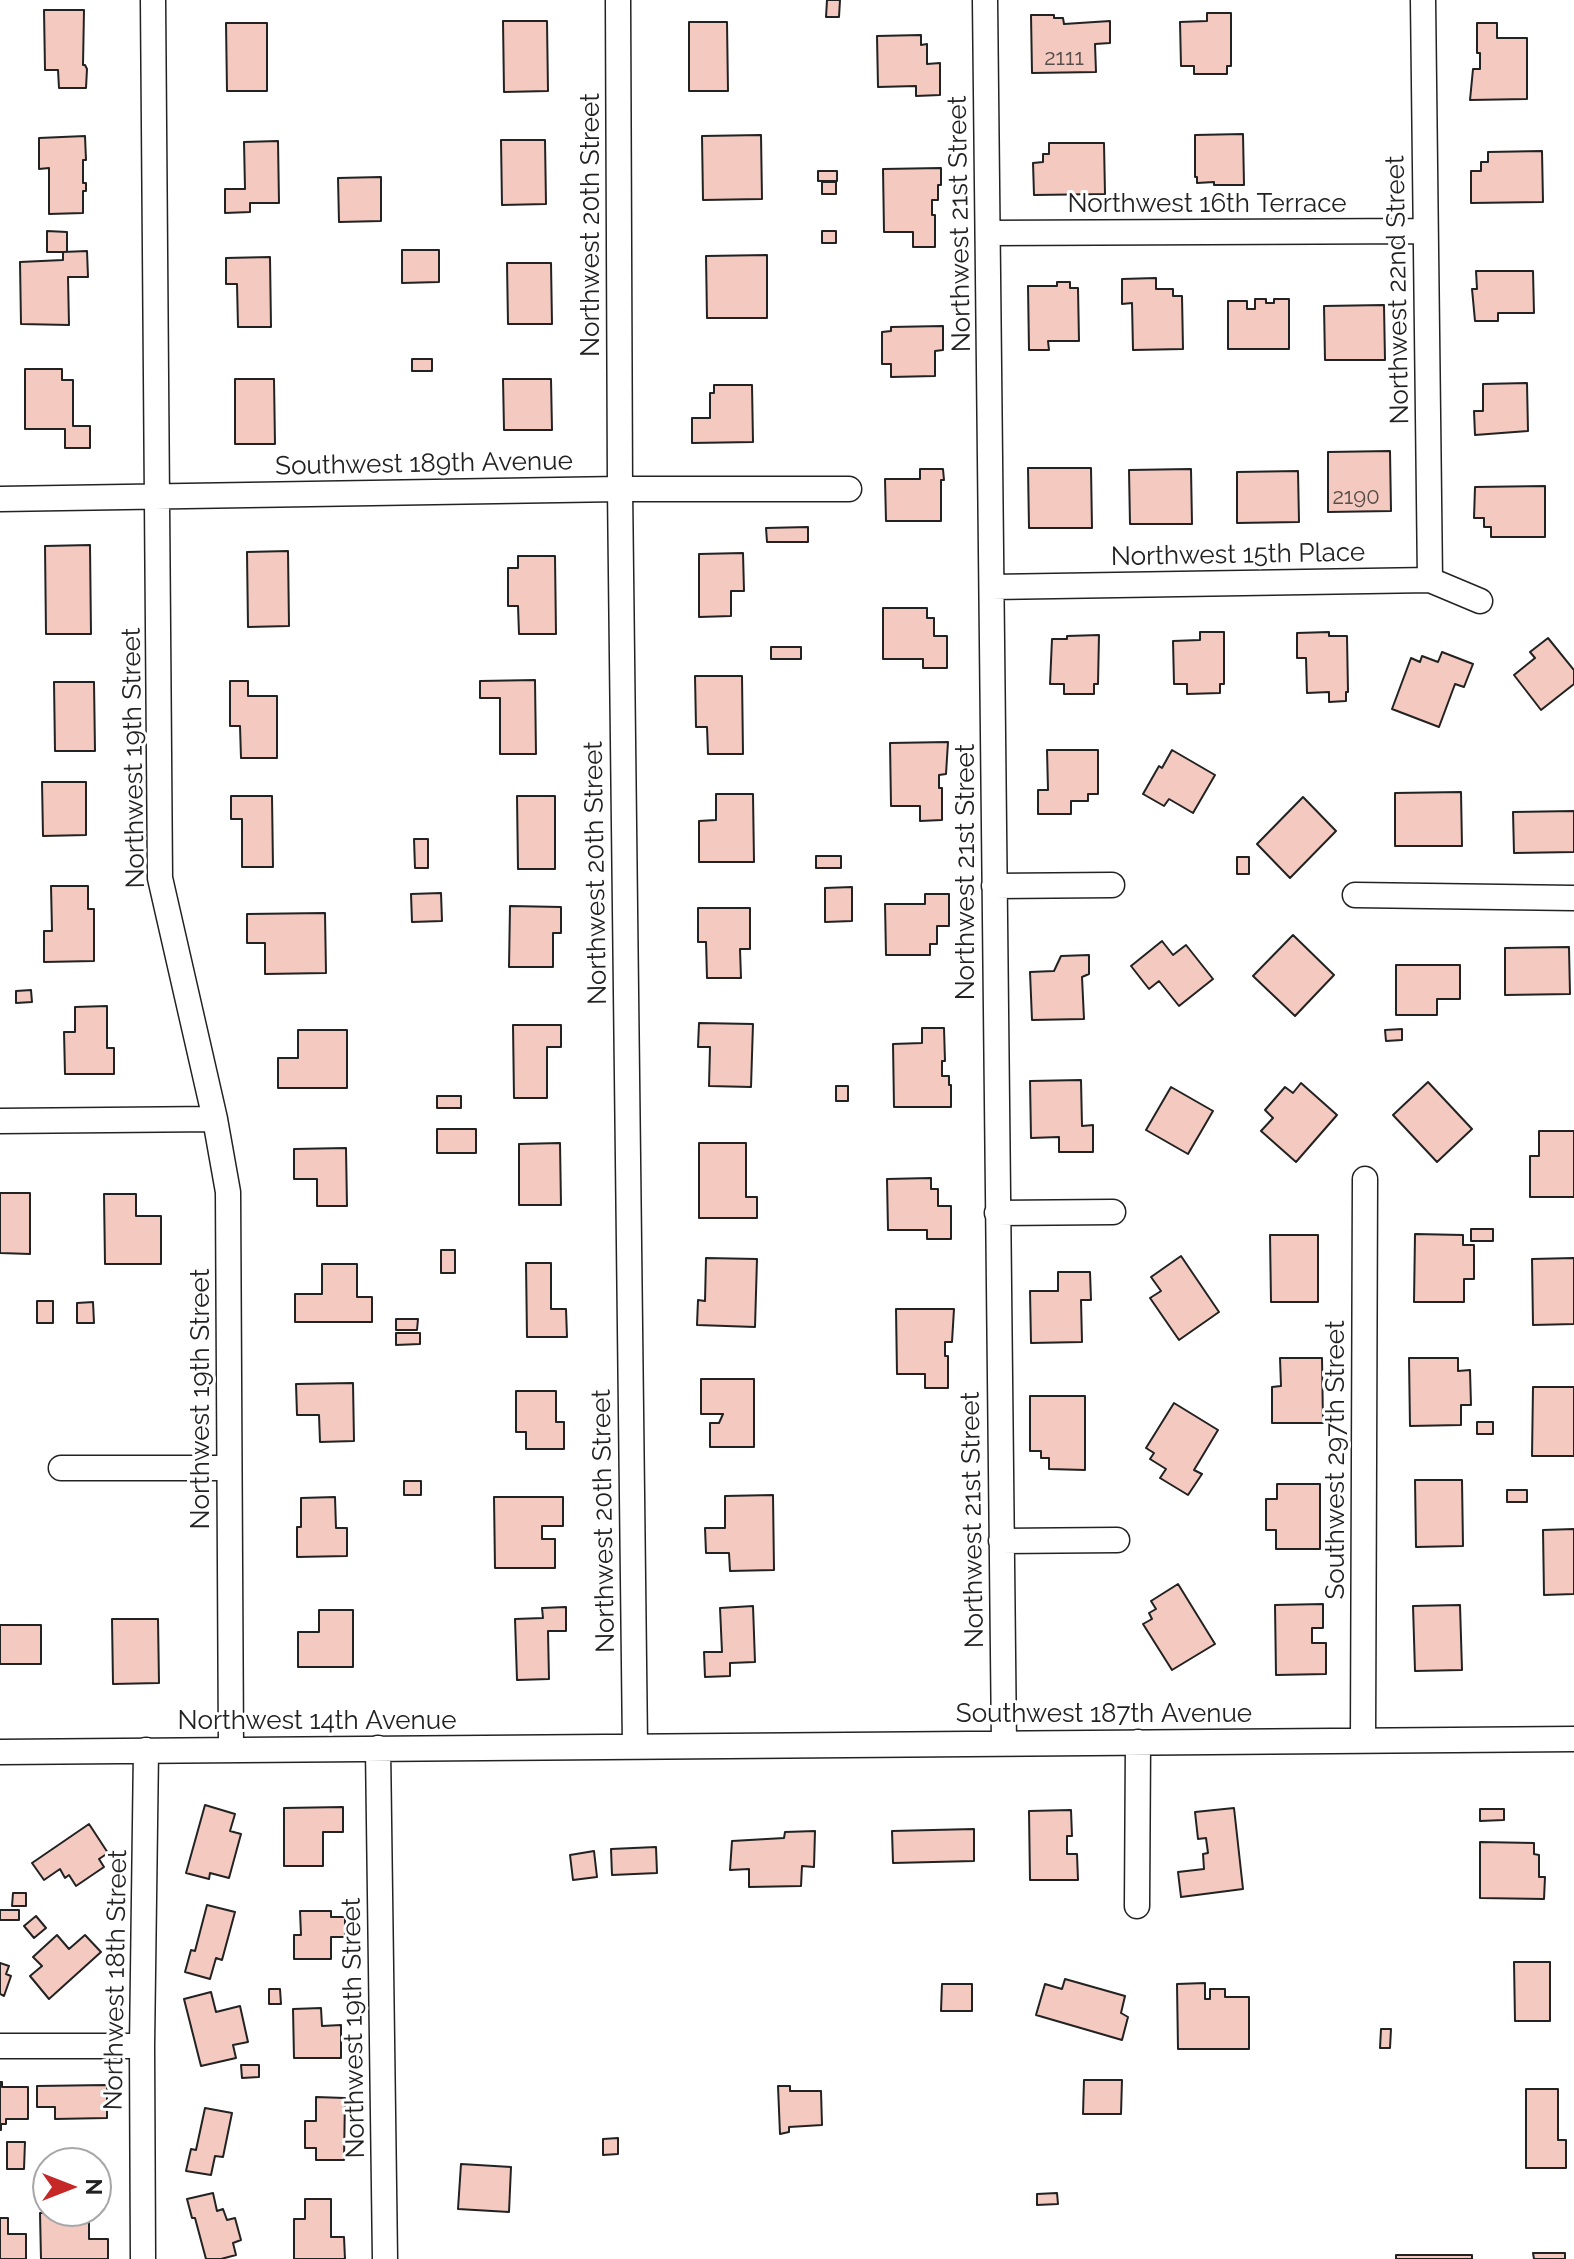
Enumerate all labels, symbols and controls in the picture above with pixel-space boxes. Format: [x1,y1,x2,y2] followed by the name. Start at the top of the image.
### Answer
[1044,45,1084,71] house number: 2111
[575,93,607,357] street label: Northwest 20th Street
[942,96,978,352] street label: Northwest 21st Street
[1380,155,1416,425] street label: Northwest 22nd Street
[1067,188,1347,220] street label: Northwest 16th Terrace
[275,446,573,482] street label: Southwest 189th Avenue
[1332,484,1380,510] house number: 2190
[1111,537,1365,573] street label: Northwest 15th Place
[116,627,152,889] street label: Northwest 19th Street
[578,741,614,1005] street label: Northwest 20th Street
[950,744,982,1000] street label: Northwest 21st Street
[185,1269,217,1529] street label: Northwest 19th Street
[1320,1320,1352,1600] street label: Southwest 297th Street
[586,1389,622,1653] street label: Northwest 20th Street
[955,1392,991,1648] street label: Northwest 21st Street
[956,1698,1252,1730] street label: Southwest 187th Avenue
[178,1705,456,1737] street label: Northwest 14th Avenue
[98,1849,134,2111] street label: Northwest 18th Street
[336,1897,372,2159] street label: Northwest 19th Street
[32,2147,112,2227] north arrow
[81,2179,107,2195] text: N

